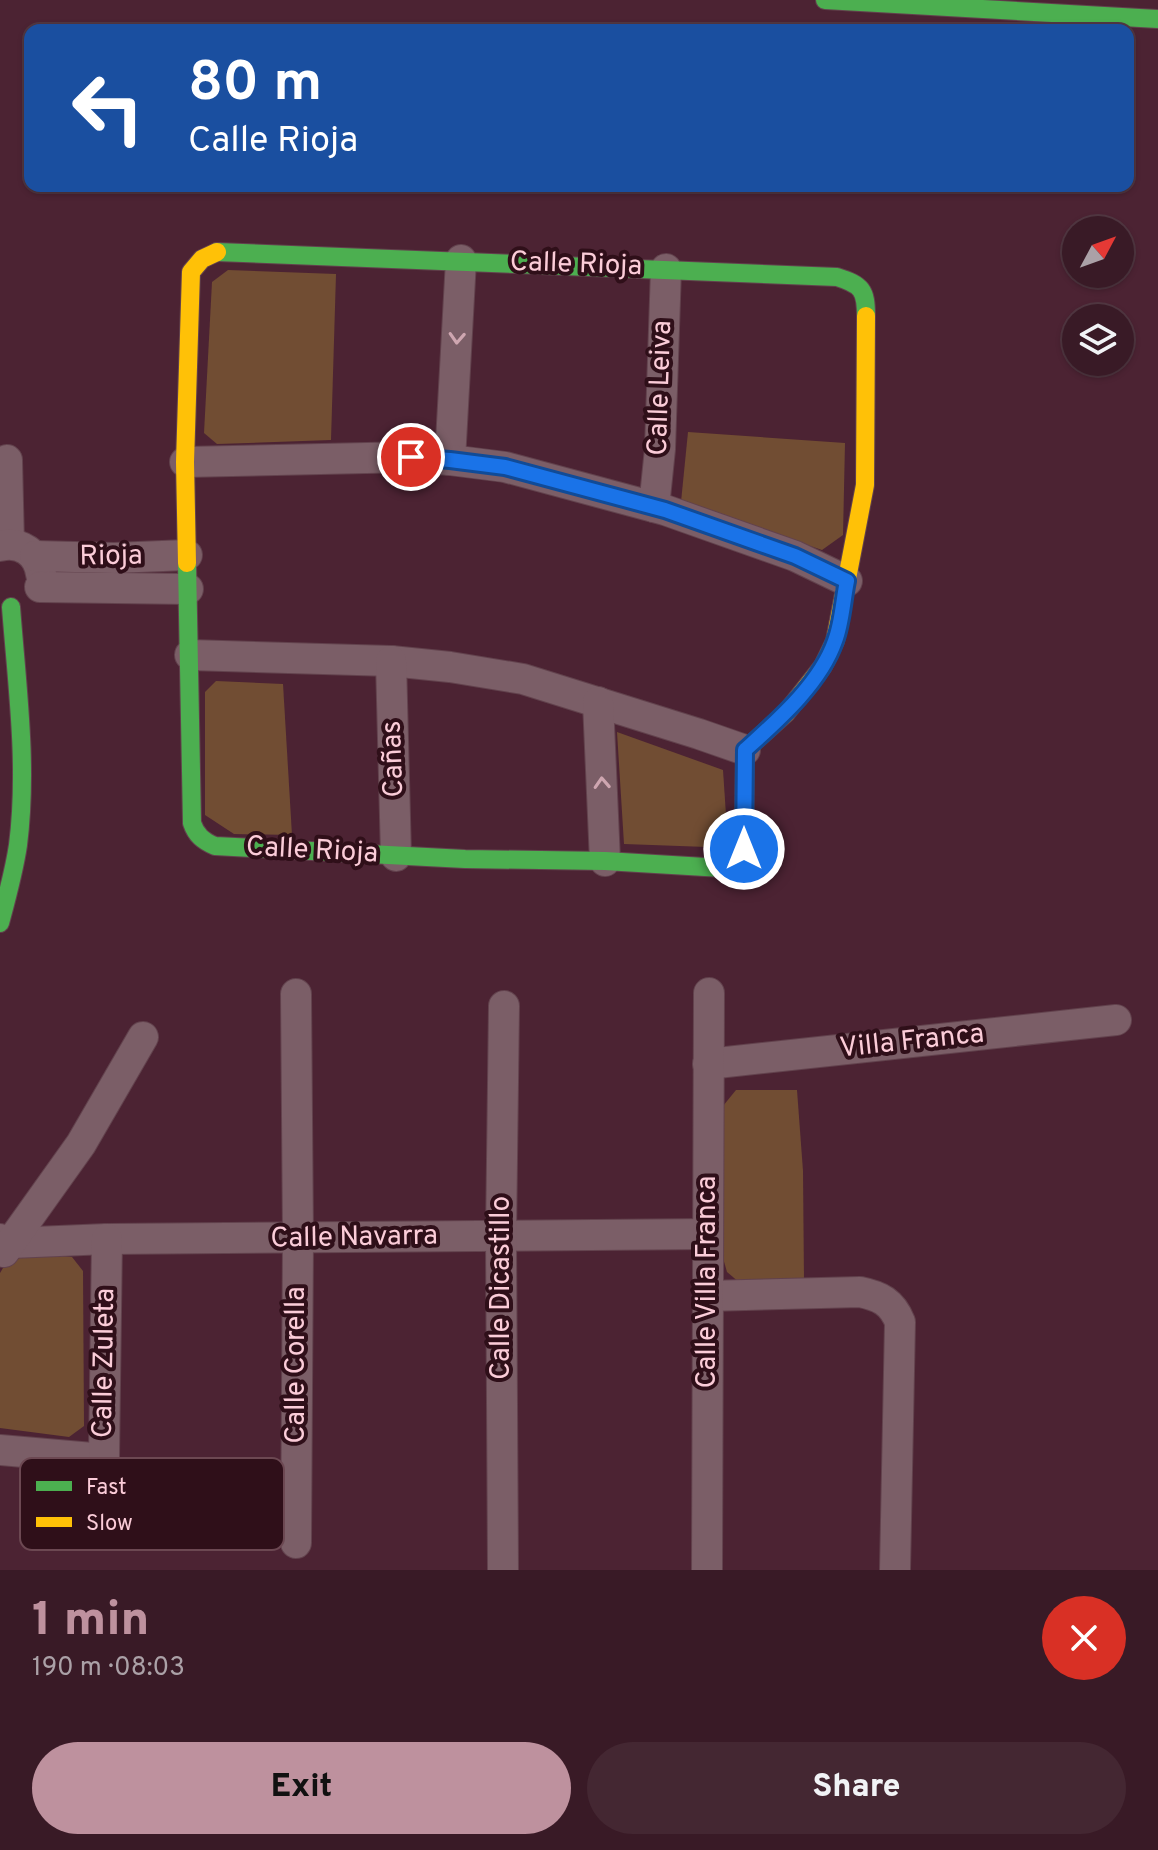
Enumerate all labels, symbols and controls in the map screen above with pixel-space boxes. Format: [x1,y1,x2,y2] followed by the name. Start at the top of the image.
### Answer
[188,50,322,120] text: 80 m
[56,56,160,160] icon: left
[188,119,358,165] text: Calle Rioja
[1062,216,1134,288] north arrow
[1062,216,1134,376] map controls
[509,245,643,285] street label: Calle Rioja
[1062,304,1134,376] button: layers
[641,320,681,456] street label: Calle Leiva
[449,332,466,345] one-way arrow
[377,423,445,491] pin
[389,435,433,479] icon: arrive
[79,538,143,576] street label: Rioja
[375,720,413,798] street label: Cañas
[594,776,611,789] one-way arrow
[702,807,786,891] position arrow
[245,830,379,872] street label: Calle Rioja
[838,1017,986,1067] street label: Villa Franca
[690,1175,726,1389] street label: Calle Villa Franca
[484,1196,520,1380] street label: Calle Dicastillo
[270,1219,438,1257] street label: Calle Navarra
[279,1286,315,1444] street label: Calle Corella
[86,1288,124,1438] street label: Calle Zuleta
[20,1458,284,1550] legend
[86,1475,127,1502] text: Fast
[86,1511,133,1538] text: Slow
[32,1592,149,1652] text: 1 min
[1042,1596,1126,1680] button: close
[32,1652,185,1685] text: 190 m · 08:03
[32,1742,571,1834] button: Exit
[587,1742,1126,1834] button: Share

